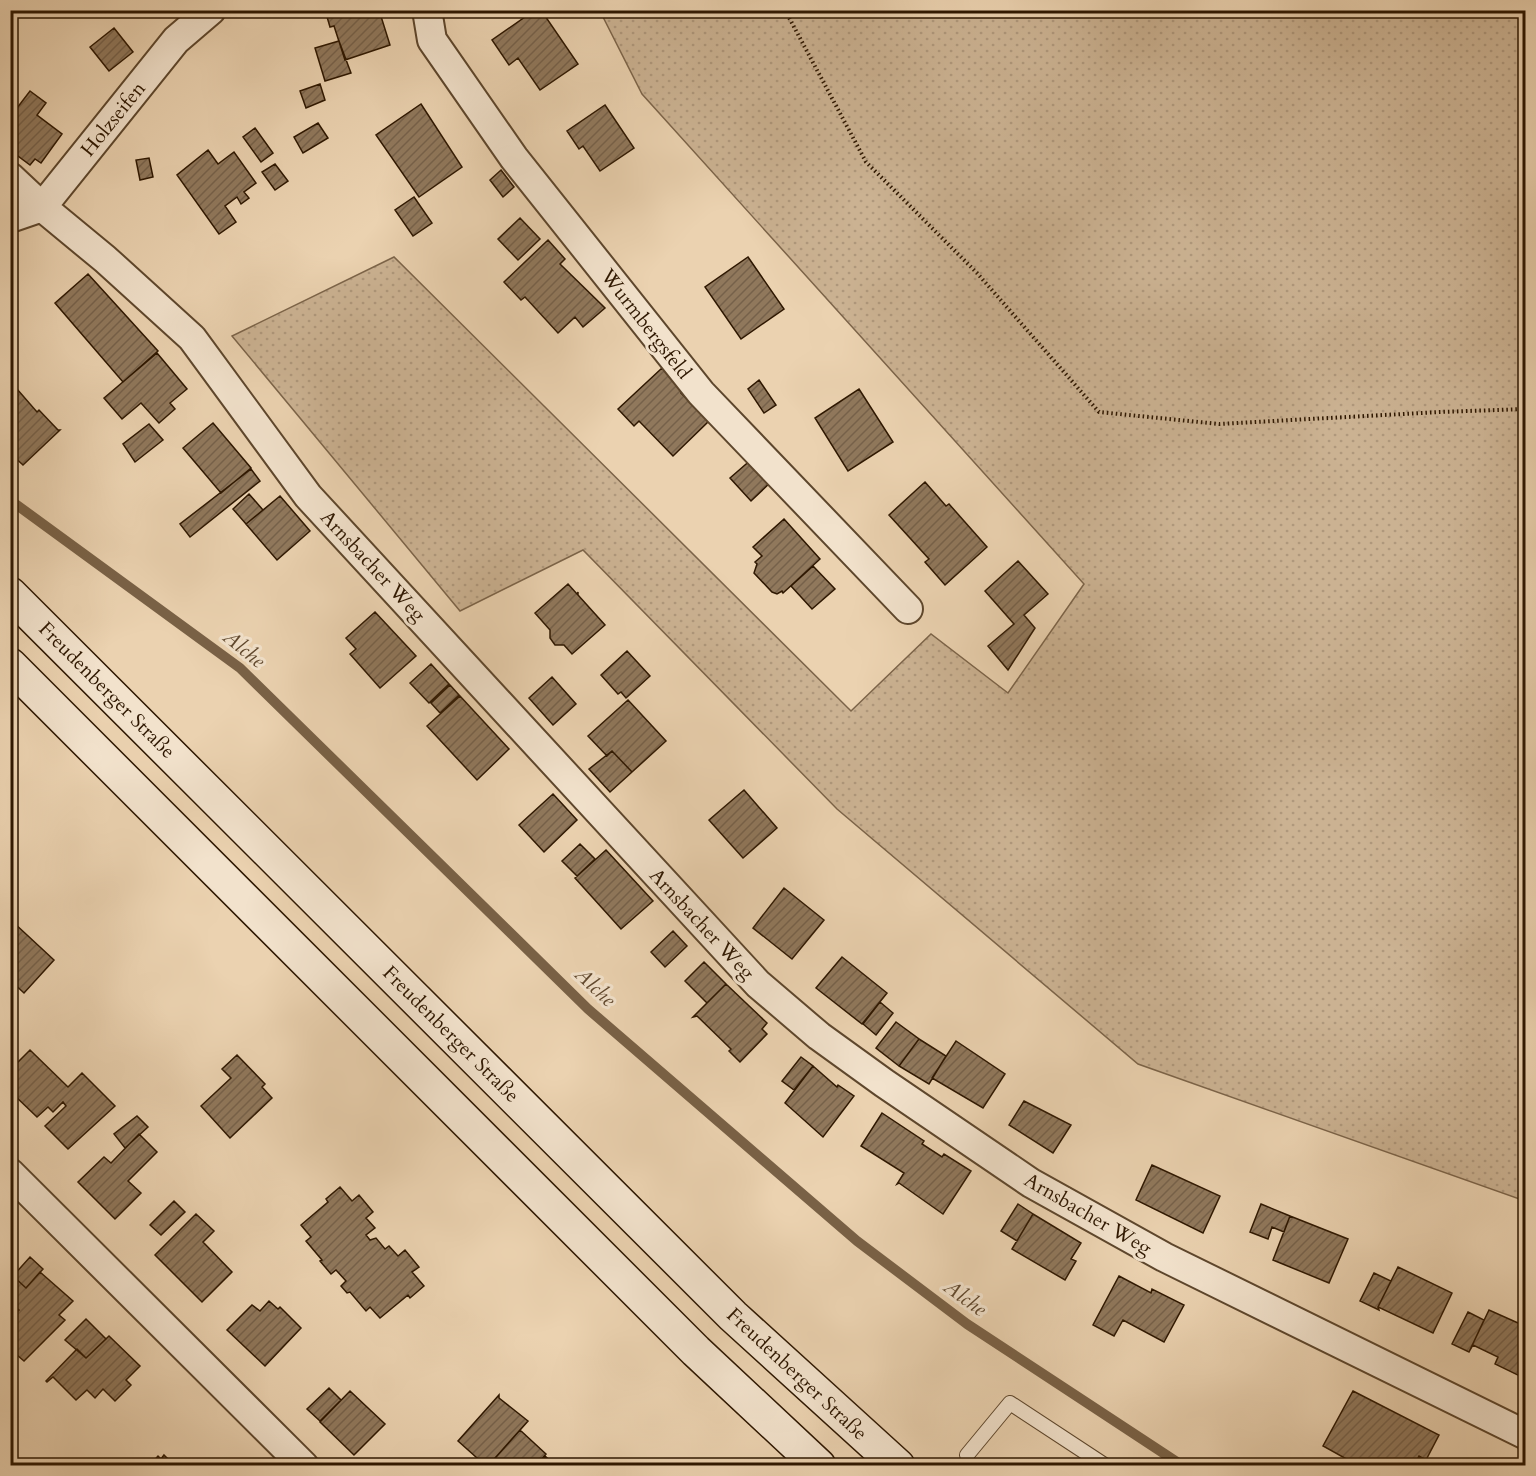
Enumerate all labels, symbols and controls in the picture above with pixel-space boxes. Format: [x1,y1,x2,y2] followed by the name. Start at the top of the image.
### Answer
[74,75,152,162] street label: Holzseifen
[594,262,698,385] street label: Wurmbergsfeld
[314,504,432,628] street label: Arnsbacher Weg
[33,616,181,764] street label: Freudenberger Straße
[216,622,272,676] water label: Alche
[643,862,761,986] street label: Arnsbacher Weg
[377,960,525,1108] street label: Freudenberger Straße
[567,960,623,1014] water label: Alche
[1019,1167,1157,1262] street label: Arnsbacher Weg
[937,1272,993,1324] water label: Alche
[721,1302,873,1446] street label: Freudenberger Straße

